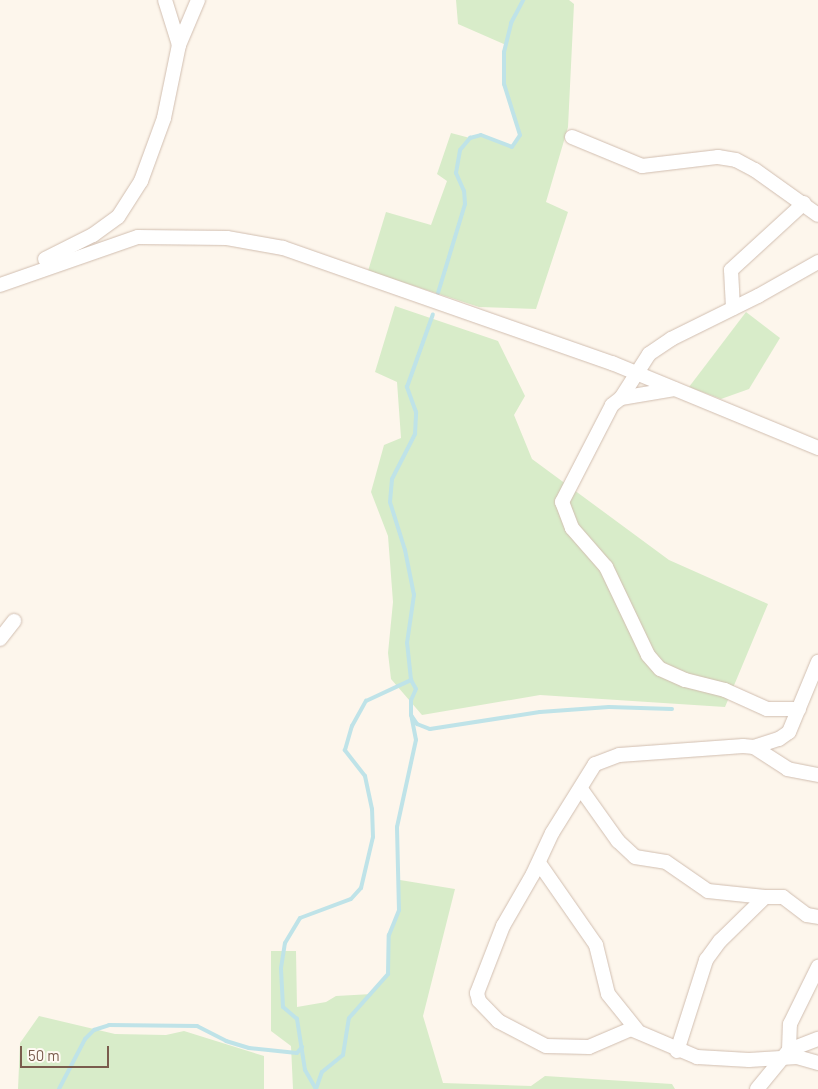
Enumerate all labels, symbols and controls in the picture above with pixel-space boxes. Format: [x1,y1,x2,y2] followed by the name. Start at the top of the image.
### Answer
[22,1036,111,1068] scale bar
[28,1046,60,1064] text: 50 m

